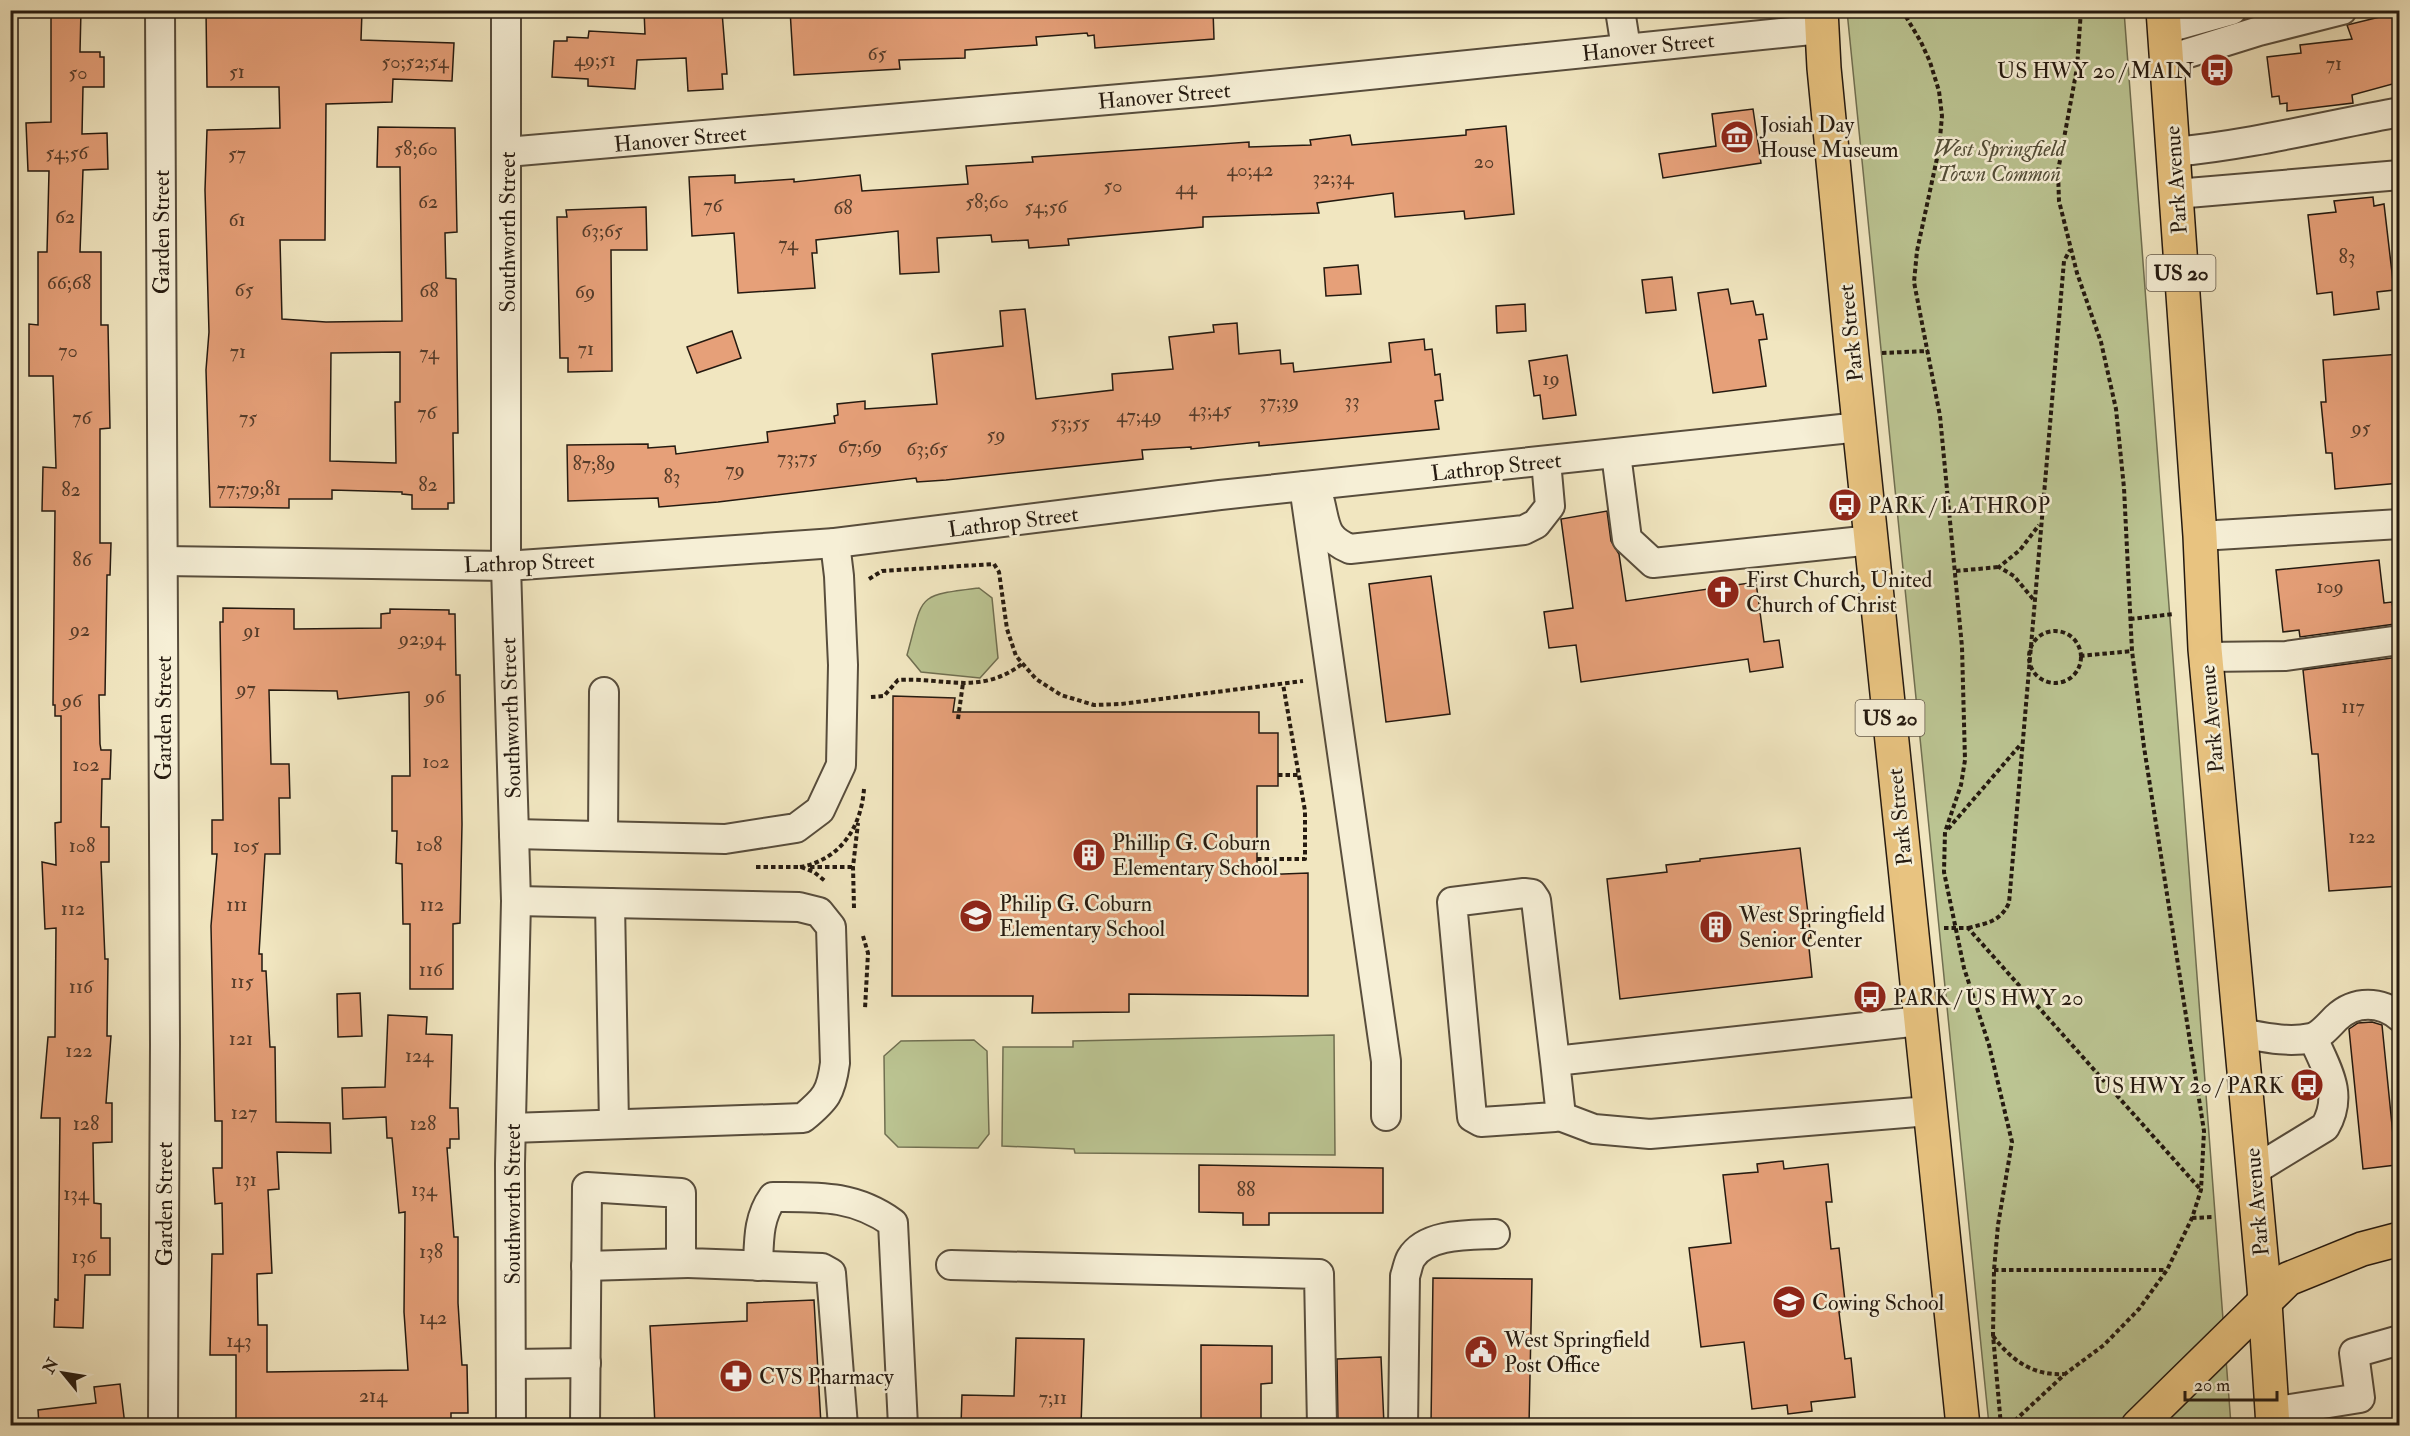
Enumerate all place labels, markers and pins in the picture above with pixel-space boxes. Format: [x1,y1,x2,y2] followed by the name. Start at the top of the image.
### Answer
[2199,52,2235,88] bus stop icon: US HWY 20 / MAIN
[1997,57,2194,85] place label: US HWY 20 / MAIN
[1759,111,1899,164] place label: Josiah Day House Museum
[1719,119,1755,155] museum icon: Josiah Day House Museum
[1827,487,1863,523] bus stop icon: PARK / LATHROP
[1868,492,2050,520] place label: PARK / LATHROP
[1746,566,1933,619] place label: First Church, United Church of Christ
[1705,574,1741,610] church icon: First Church, United Church of Christ
[1112,829,1278,882] place label: Phillip G. Coburn Elementary School
[1071,837,1107,873] building icon: Phillip G. Coburn Elementary School
[999,890,1165,943] place label: Philip G. Coburn Elementary School
[958,898,994,934] school or university icon: Philip G. Coburn Elementary School
[1738,901,1885,954] place label: West Springfield Senior Center
[1698,909,1734,945] building icon: West Springfield Senior Center
[1852,979,1888,1015] bus stop icon: PARK / US HWY 20
[1893,984,2084,1012] place label: PARK / US HWY 20
[2289,1067,2325,1103] bus stop icon: US HWY 20 / PARK
[2093,1072,2285,1100] place label: US HWY 20 / PARK
[1771,1284,1807,1320] school or university icon: Cowing School
[1812,1289,1945,1317] place label: Cowing School
[1503,1326,1650,1379] place label: West Springfield Post Office
[1463,1334,1499,1370] public building icon: West Springfield Post Office
[718,1358,754,1394] pharmacy icon: CVS Pharmacy
[759,1363,894,1391] place label: CVS Pharmacy

